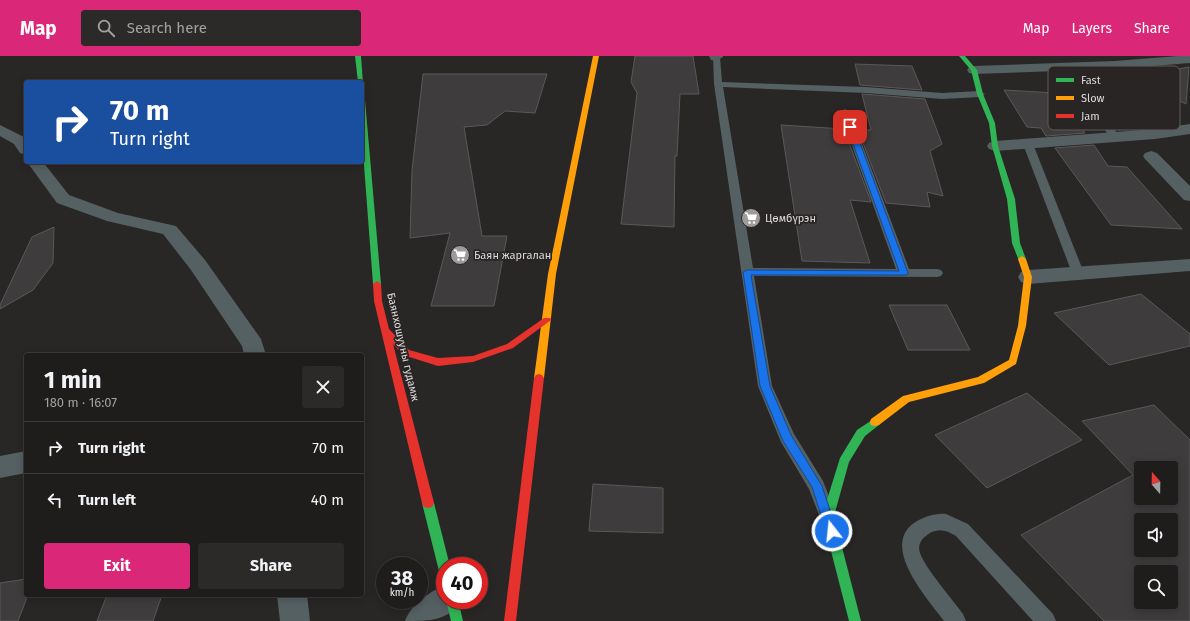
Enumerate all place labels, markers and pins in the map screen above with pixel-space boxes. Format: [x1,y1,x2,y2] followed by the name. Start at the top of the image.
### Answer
[833,110,867,144] pin
[740,207,762,229] supermarket icon: Цөмбүрэн
[765,212,816,225] place label: Цөмбүрэн
[449,244,471,266] supermarket icon: Баян жаргалан
[474,249,551,262] place label: Баян жаргалан

